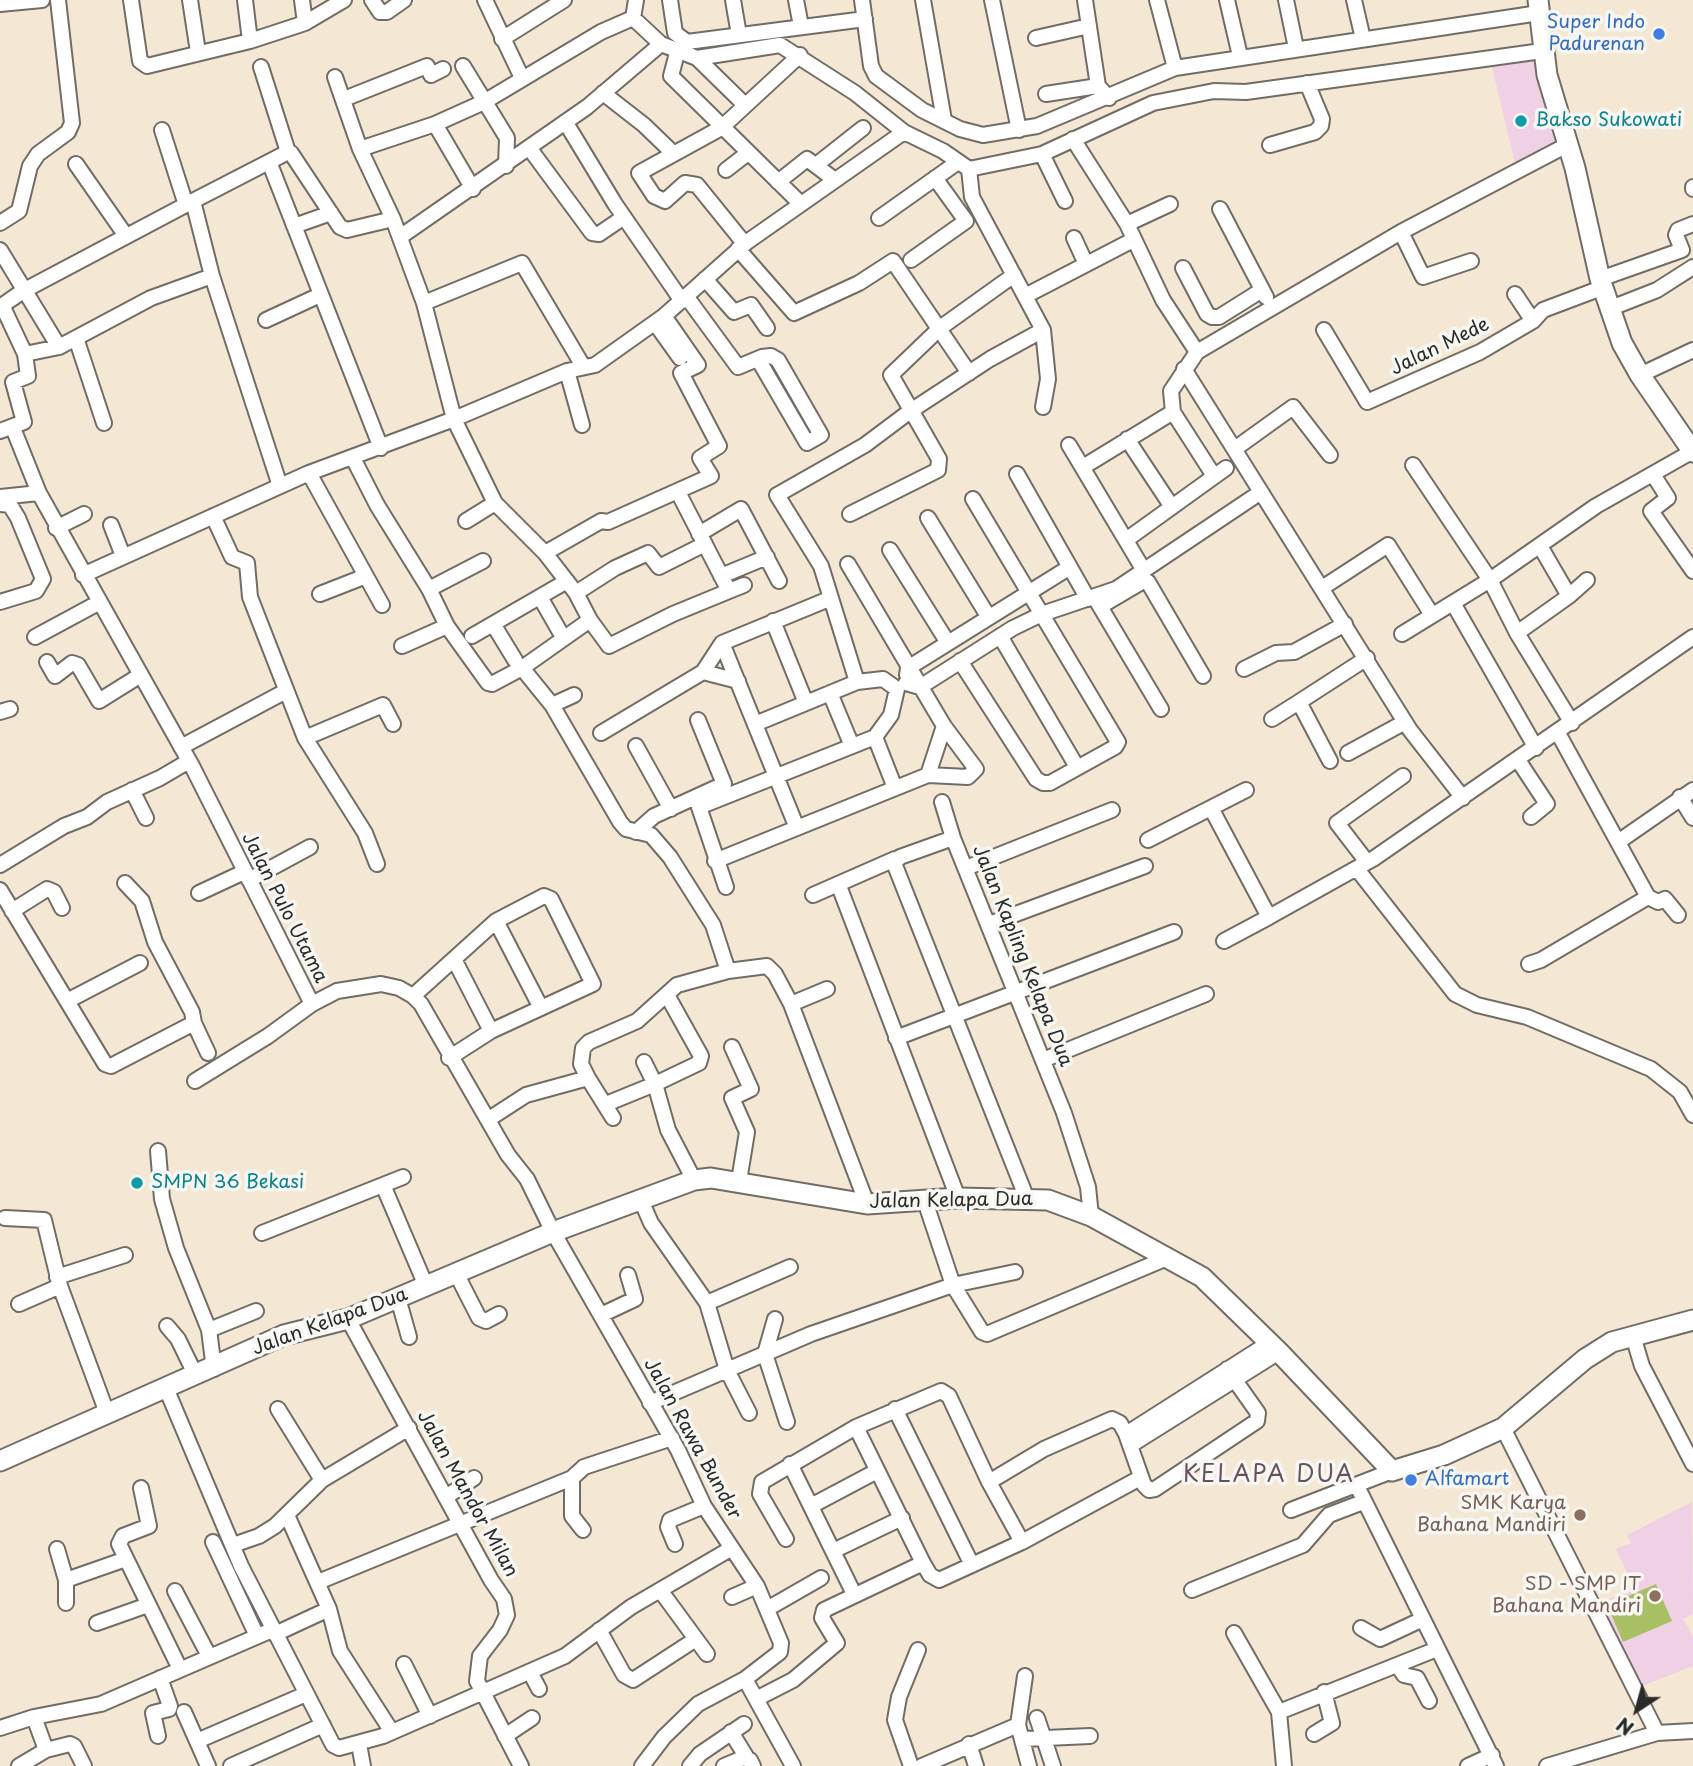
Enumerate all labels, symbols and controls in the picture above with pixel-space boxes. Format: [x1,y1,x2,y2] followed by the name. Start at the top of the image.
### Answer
[1547,12,1645,56] place label: Super Indo Padurenan
[1651,26,1667,42] marker: Super Indo Padurenan
[1535,110,1682,132] place label: Bakso Sukowati
[1513,113,1529,129] marker: Bakso Sukowati
[1387,313,1493,381] street label: Jalan Mede
[236,829,332,987] street label: Jalan Pulo Utama
[967,842,1077,1070] street label: Jalan Kapling Kelapa Dua
[151,1172,304,1194] place label: SMPN 36 Bekasi
[129,1175,145,1191] marker: SMPN 36 Bekasi
[869,1188,1033,1214] street label: Jalan Kelapa Dua
[249,1283,411,1361] street label: Jalan Kelapa Dua
[638,1355,746,1523] street label: Jalan Rawa Bunder
[412,1407,522,1581] street label: Jalan Mandor Milan
[1185,1462,1353,1490] district label: KELAPA DUA
[1425,1469,1509,1491] place label: Alfamart
[1403,1472,1419,1488] marker: Alfamart
[1417,1493,1566,1537] place label: SMK Karya Bahana Mandiri
[1572,1507,1588,1523] marker: SMK Karya Bahana Mandiri
[1492,1574,1641,1618] place label: SD - SMP IT Bahana Mandiri
[1647,1588,1663,1604] marker: SD - SMP IT Bahana Mandiri
[1602,1675,1672,1745] north arrow
[1610,1711,1639,1743] text: N

